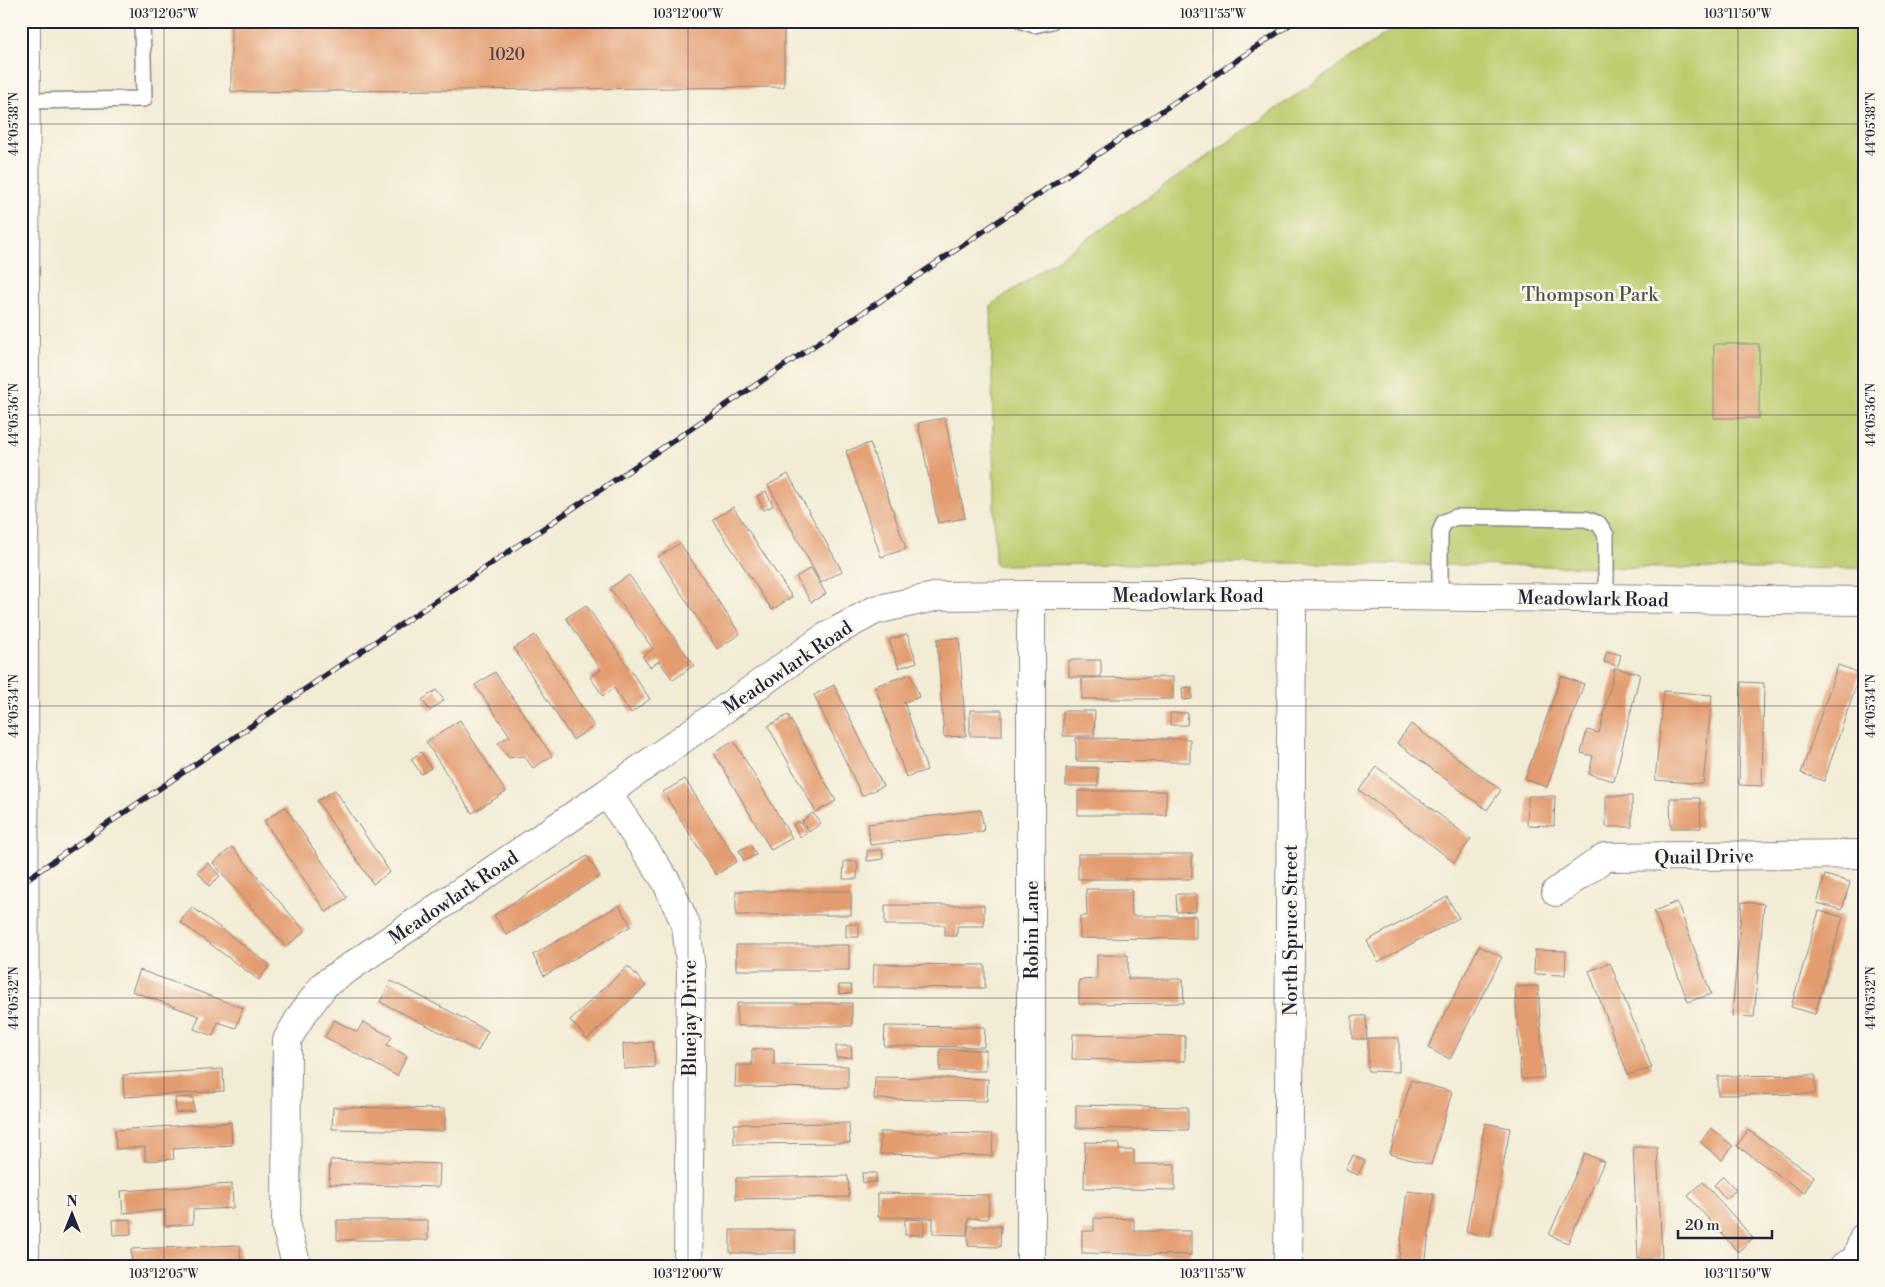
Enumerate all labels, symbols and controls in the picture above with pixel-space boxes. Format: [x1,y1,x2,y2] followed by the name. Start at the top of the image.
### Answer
[130,7,200,22] text: 103°12'05"W
[653,7,724,22] text: 103°12'00"W
[1180,7,1247,22] text: 103°11'55"W
[1704,7,1773,22] text: 103°11'50"W
[489,45,525,65] house number: 1020
[7,92,22,156] text: 44°05'38"N
[1864,92,1879,156] text: 44°05'38"N
[1522,283,1659,307] park label: Thompson Park
[7,383,22,447] text: 44°05'36"N
[1864,383,1879,447] text: 44°05'36"N
[1112,584,1264,608] street label: Meadowlark Road
[1517,586,1669,612] street label: Meadowlark Road
[718,615,857,720] street label: Meadowlark Road
[7,674,22,738] text: 44°05'34"N
[1864,674,1879,738] text: 44°05'34"N
[1279,844,1303,1016] street label: North Spruce Street
[1654,844,1754,870] street label: Quail Drive
[384,845,523,950] street label: Meadowlark Road
[1020,880,1044,980] street label: Robin Lane
[678,960,702,1077] street label: Bluejay Drive
[7,966,22,1030] text: 44°05'32"N
[1864,966,1879,1030] text: 44°05'32"N
[48,1190,98,1240] north arrow
[66,1193,78,1211] text: N
[1678,1207,1771,1239] scale bar
[1685,1216,1720,1235] text: 20 m
[130,1267,200,1282] text: 103°12'05"W
[653,1267,724,1282] text: 103°12'00"W
[1180,1267,1247,1282] text: 103°11'55"W
[1704,1267,1773,1282] text: 103°11'50"W

